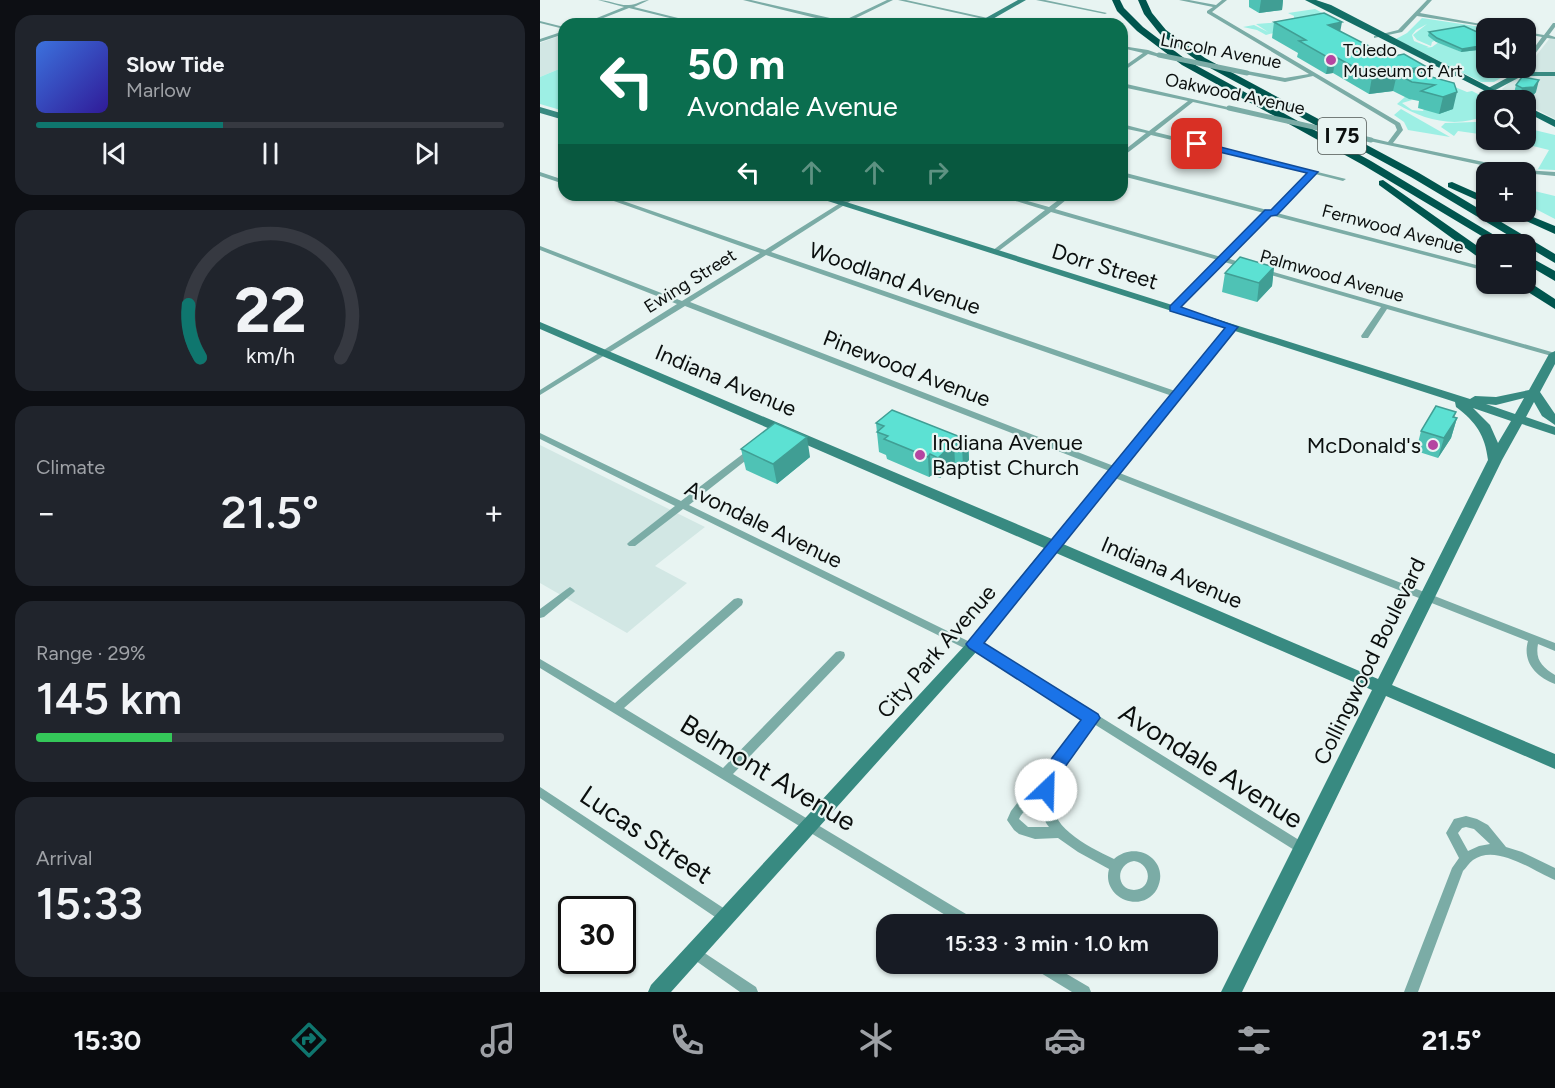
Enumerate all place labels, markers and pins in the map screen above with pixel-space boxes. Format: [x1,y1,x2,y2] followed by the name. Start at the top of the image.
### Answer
[1343,39,1463,82] place label: Toledo Museum of Art
[1324,53,1338,67] marker: Toledo Museum of Art
[1171,118,1222,169] pin
[932,429,1083,481] place label: Indiana Avenue Baptist Church
[1307,432,1421,459] place label: McDonald's
[1426,438,1440,452] marker: McDonald's
[913,448,927,462] marker: Indiana Avenue Baptist Church

